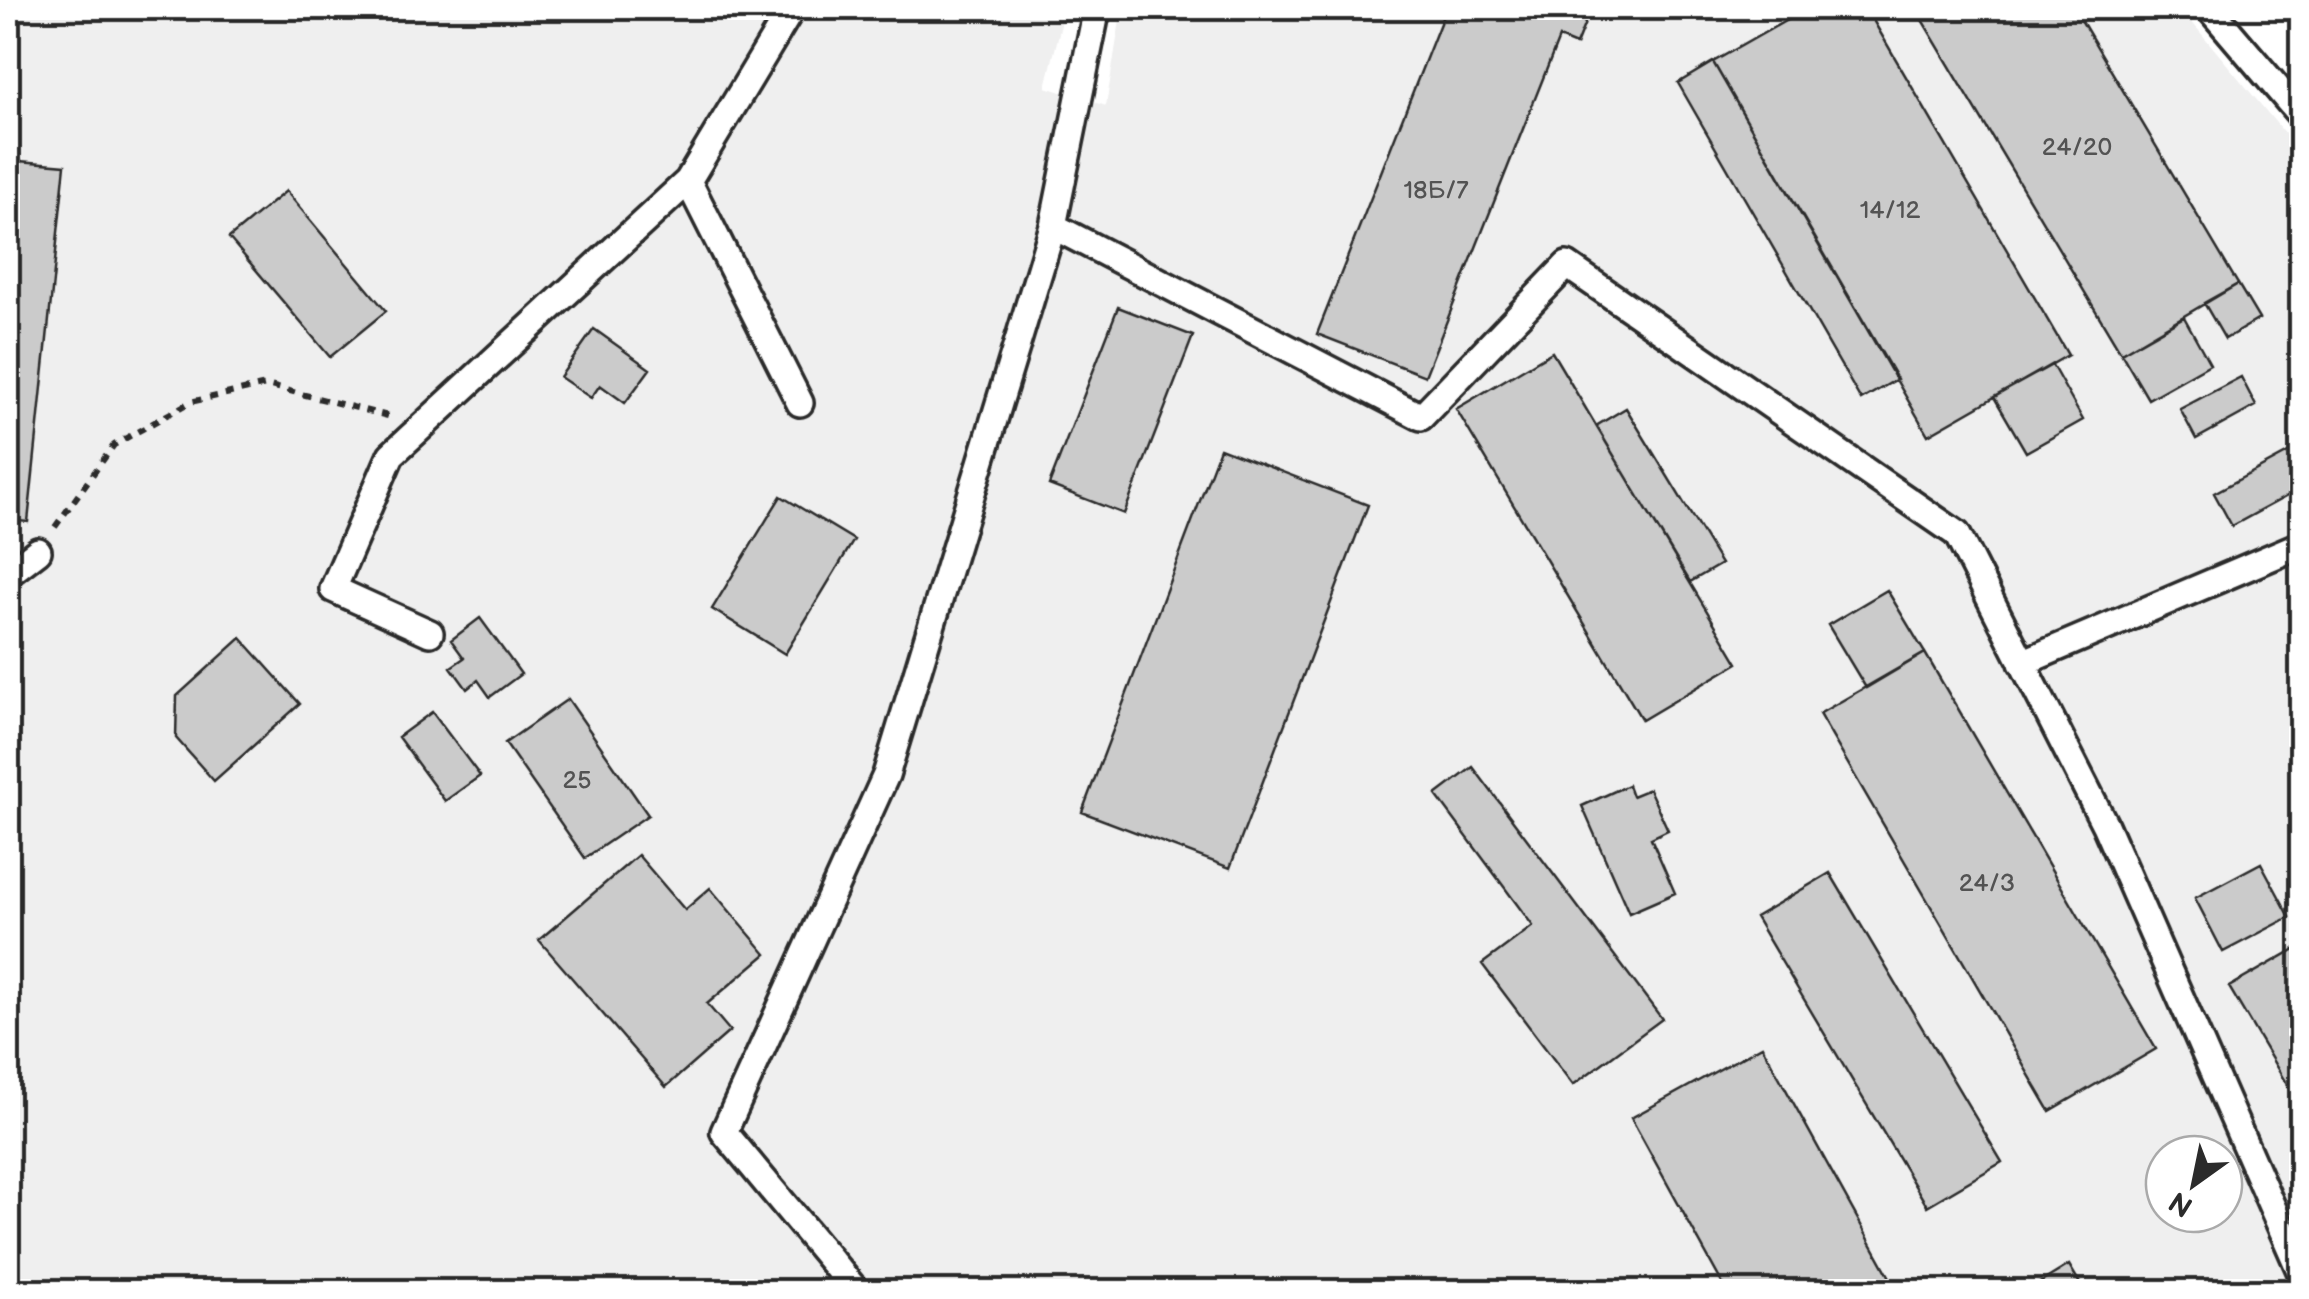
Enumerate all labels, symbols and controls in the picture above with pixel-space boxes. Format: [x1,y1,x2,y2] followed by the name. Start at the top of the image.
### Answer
[2042,132,2112,163] house number: 24/20
[1403,175,1469,206] house number: 18Б/7
[1860,195,1921,226] house number: 14/12
[562,765,592,796] house number: 25
[1959,868,2015,899] house number: 24/3
[2144,1134,2244,1234] north arrow
[2163,1184,2199,1223] text: N

